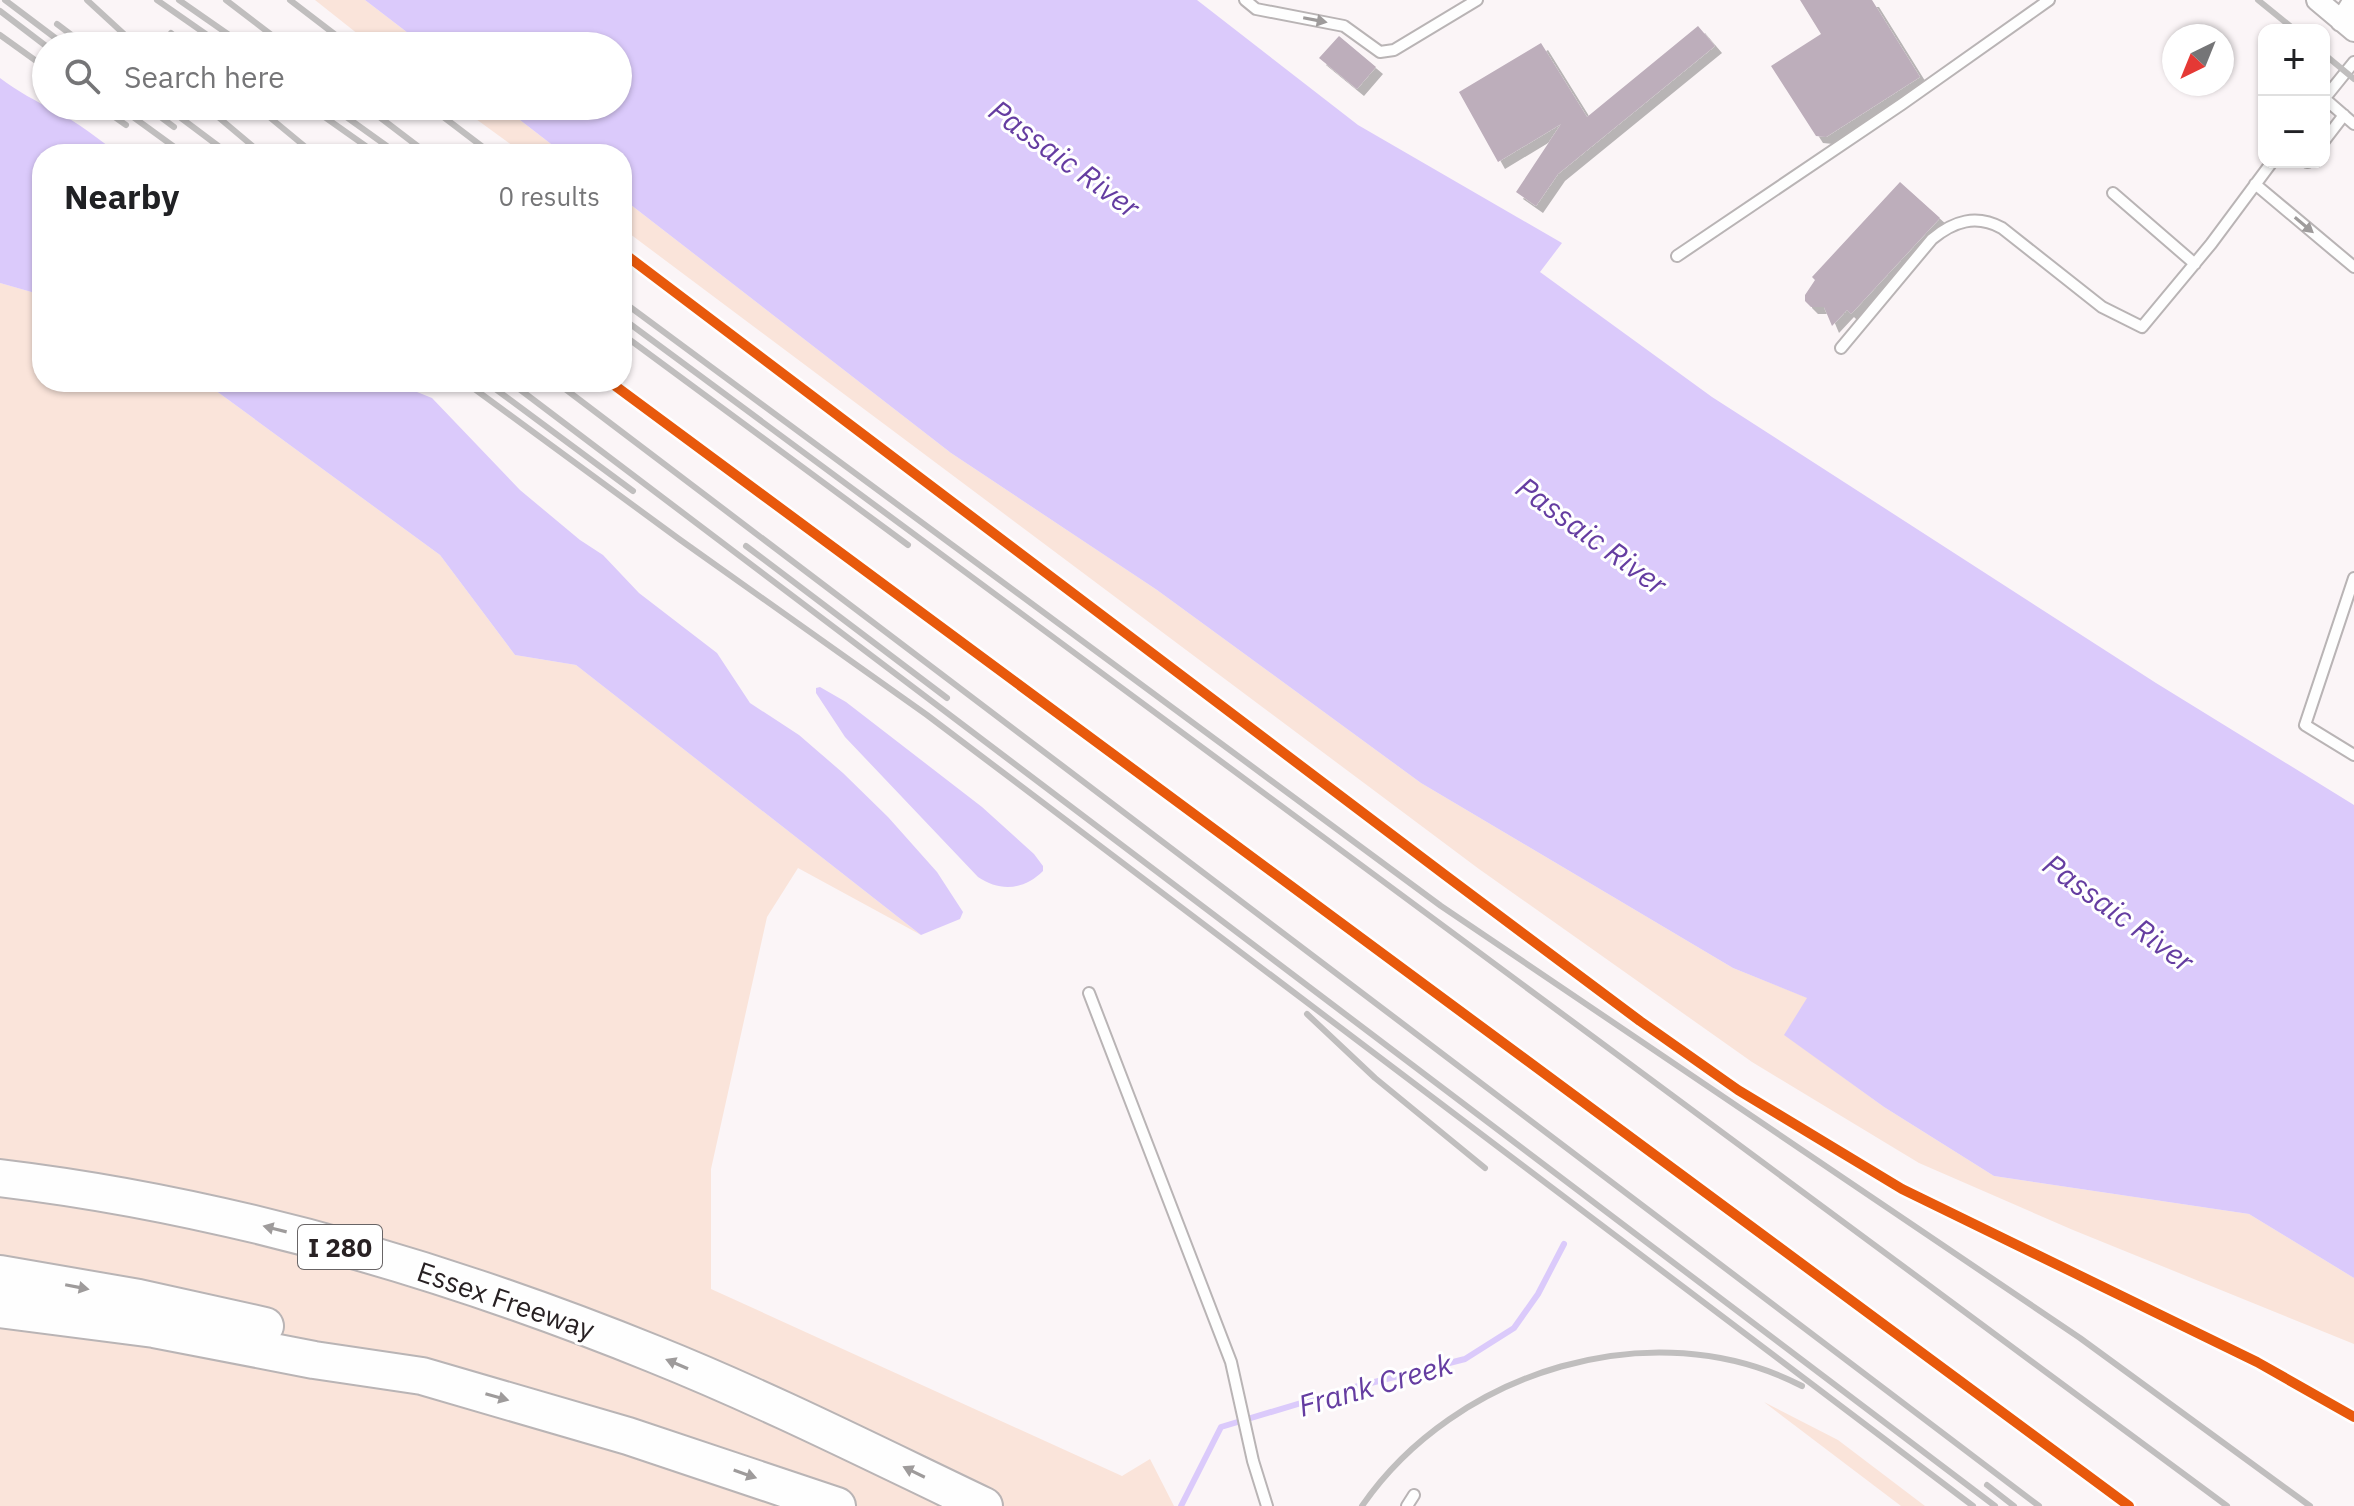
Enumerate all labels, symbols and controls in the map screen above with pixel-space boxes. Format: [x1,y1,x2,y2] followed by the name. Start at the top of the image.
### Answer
[1302,15,1327,27] one-way arrow
[2162,24,2234,96] north arrow
[2258,24,2330,168] map controls
[2258,24,2330,96] button: +
[32,32,632,120] search box
[60,54,104,98] icon: search
[124,57,285,96] text: Search here
[982,90,1149,226] water label: Passaic River
[2258,96,2330,168] button: −
[64,174,179,218] text: Nearby
[498,179,600,213] text: 0 results
[2294,216,2314,233] one-way arrow
[1509,467,1676,603] water label: Passaic River
[2036,844,2203,980] water label: Passaic River
[262,1223,287,1235] one-way arrow
[298,1225,382,1269] road number: I 280
[412,1252,600,1348] street label: Essex Freeway
[65,1281,90,1294] one-way arrow
[1293,1343,1457,1425] water label: Frank Creek
[666,1357,689,1370] one-way arrow
[485,1391,509,1404] one-way arrow
[902,1465,925,1479] one-way arrow
[733,1468,757,1480] one-way arrow

